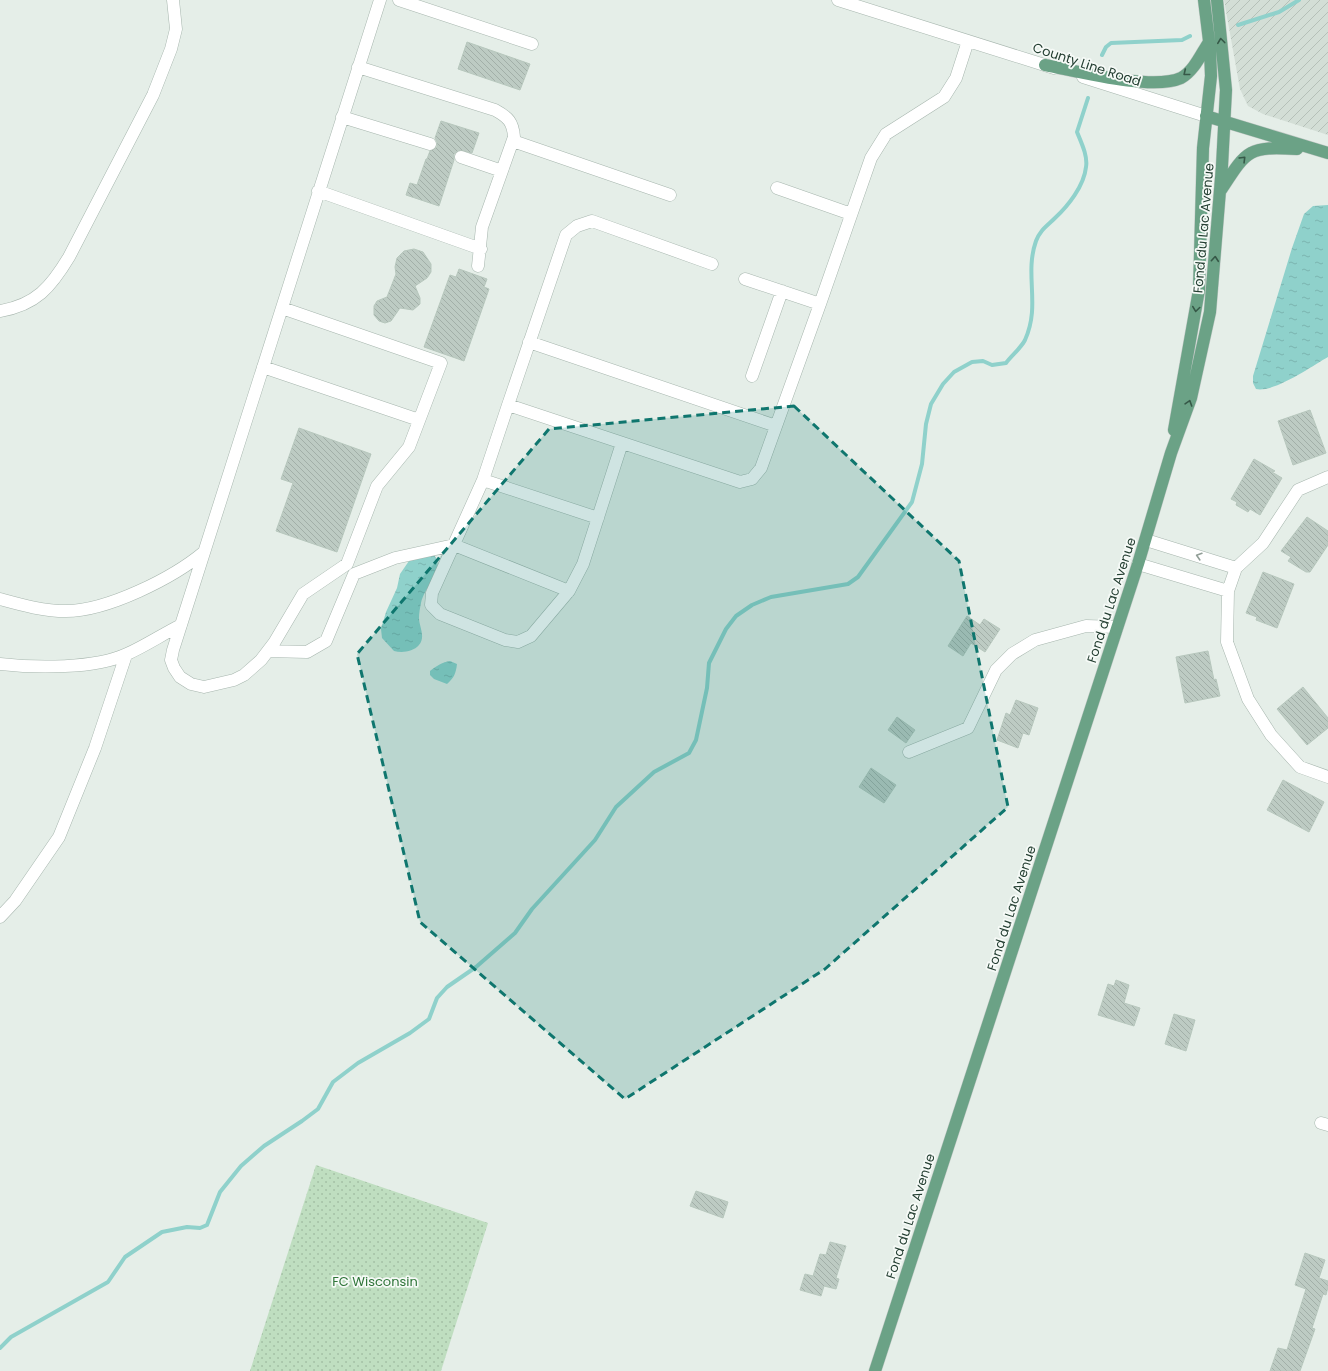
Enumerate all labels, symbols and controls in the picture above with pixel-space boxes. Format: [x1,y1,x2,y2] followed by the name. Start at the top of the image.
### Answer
[1030,38,1144,91] street label: County Line Road
[1217,38,1226,44] one-way arrow
[1183,69,1191,76] one-way arrow
[1238,156,1246,164] one-way arrow
[1188,162,1219,294] street label: Fond du Lac Avenue
[1211,256,1220,262] one-way arrow
[1192,306,1201,312] one-way arrow
[1184,400,1193,407] one-way arrow
[1082,535,1141,665] street label: Fond du Lac Avenue
[1195,552,1202,561] one-way arrow
[982,843,1041,973] street label: Fond du Lac Avenue
[881,1151,940,1281] street label: Fond du Lac Avenue
[332,1272,418,1291] park label: FC Wisconsin

